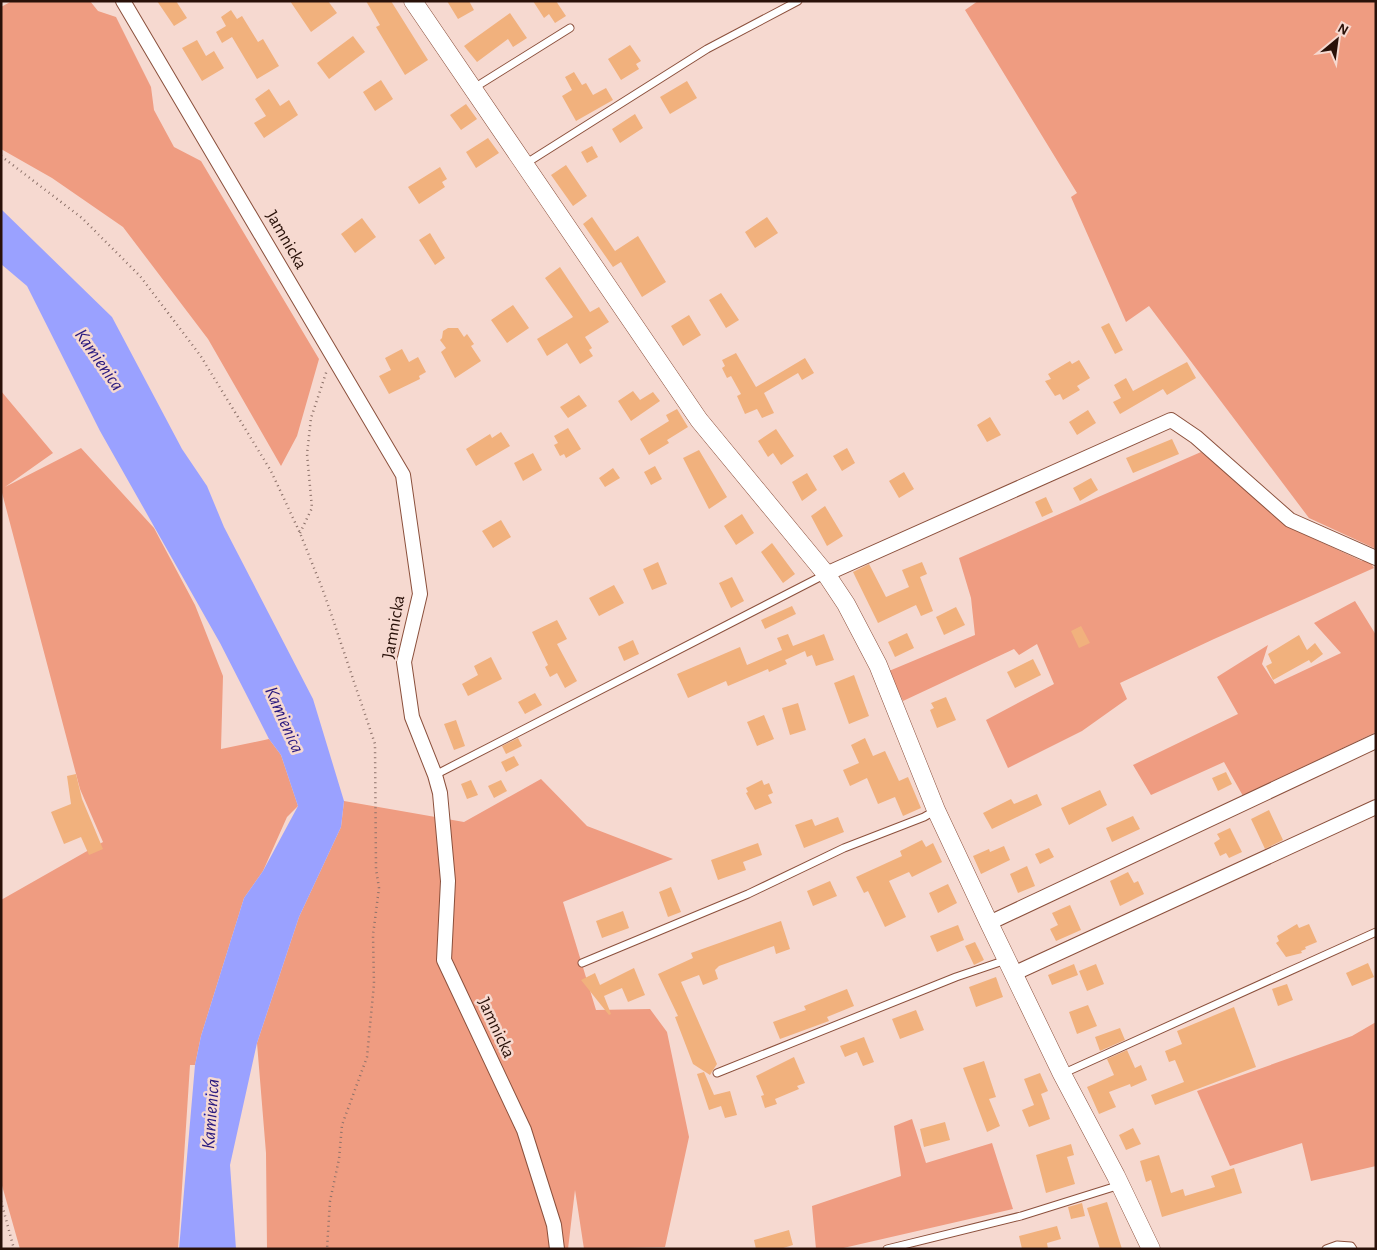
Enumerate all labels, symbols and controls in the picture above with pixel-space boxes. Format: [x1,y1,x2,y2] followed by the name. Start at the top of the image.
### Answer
[1312,15,1362,65] north arrow
[1335,21,1350,38] text: N
[262,208,310,272] street label: Jamnicka
[71,326,127,394] water label: Kamienica
[380,594,408,660] street label: Jamnicka
[261,684,307,756] water label: Kamienica
[474,995,518,1061] street label: Jamnicka
[199,1078,223,1150] water label: Kamienica

